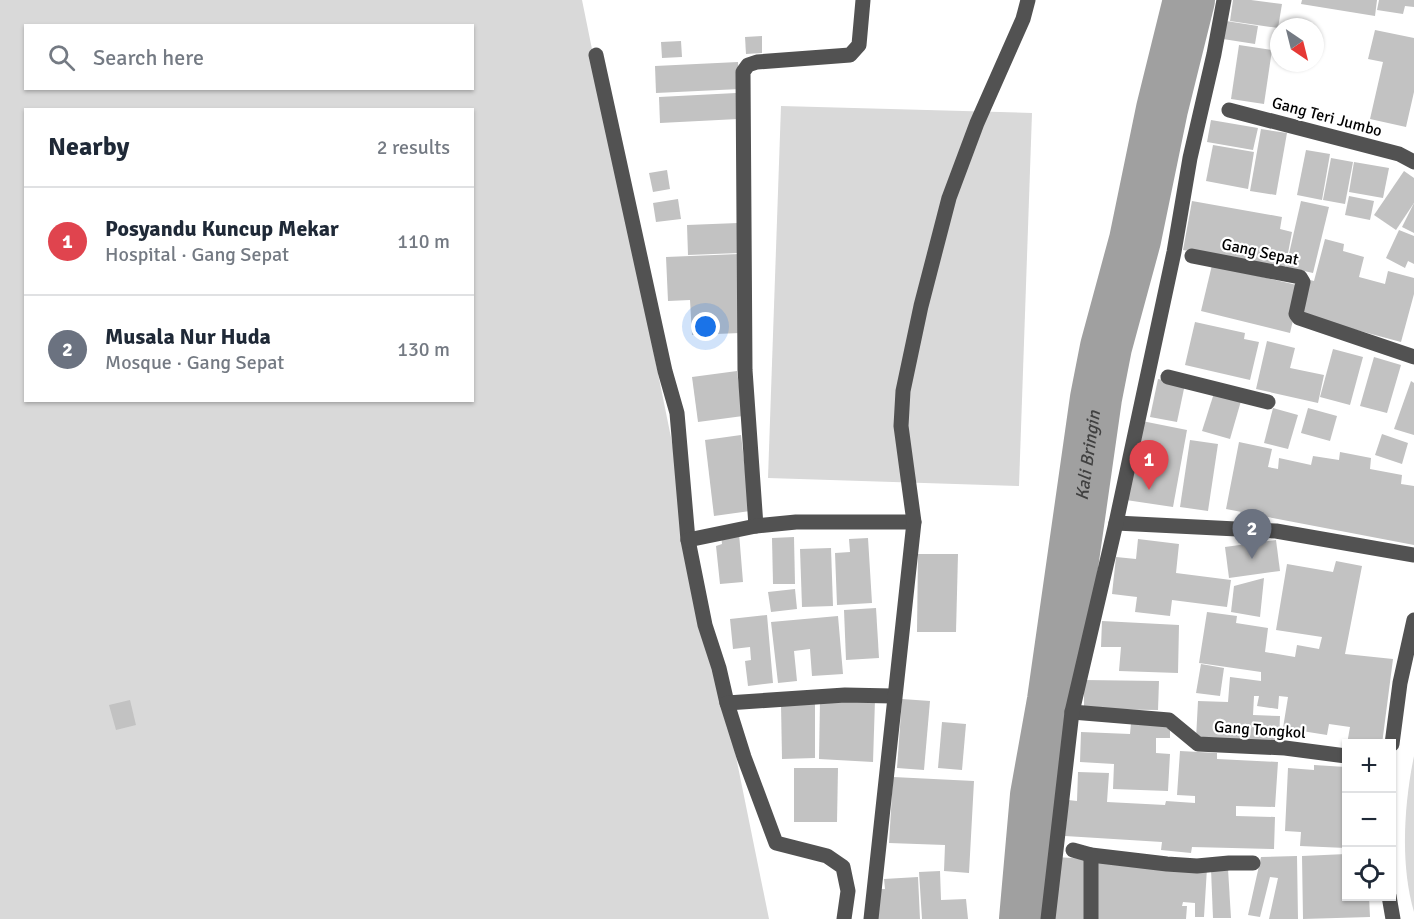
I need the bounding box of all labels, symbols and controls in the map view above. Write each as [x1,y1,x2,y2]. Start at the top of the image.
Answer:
north arrow [1270,18,1324,72]
search box [24,24,474,90]
icon: search [45,41,78,74]
text: Search here [93,44,204,71]
street label: Gang Teri Jumbo [1270,93,1384,141]
text: Nearby [48,131,129,163]
text: 2 results [377,135,450,160]
text: Posyandu Kuncup Mekar [105,215,339,242]
text: 1 [62,229,73,254]
text: 110 m [397,229,450,254]
street label: Gang Sepat [1220,234,1301,270]
text: Hospital · Gang Sepat [105,242,289,267]
your location [691,312,720,341]
text: Musala Nur Huda [105,323,271,350]
text: 2 [62,337,73,362]
text: 130 m [397,337,450,362]
text: Mosque · Gang Sepat [105,350,284,375]
water label: Kali Bringin [1071,408,1105,502]
pin: 1 [1130,440,1168,490]
pin: 2 [1232,510,1272,559]
street label: Gang Tongkol [1213,717,1307,743]
map controls [1342,739,1396,901]
button: + [1342,739,1396,793]
button: − [1342,793,1396,847]
button: locate [1342,847,1396,901]

